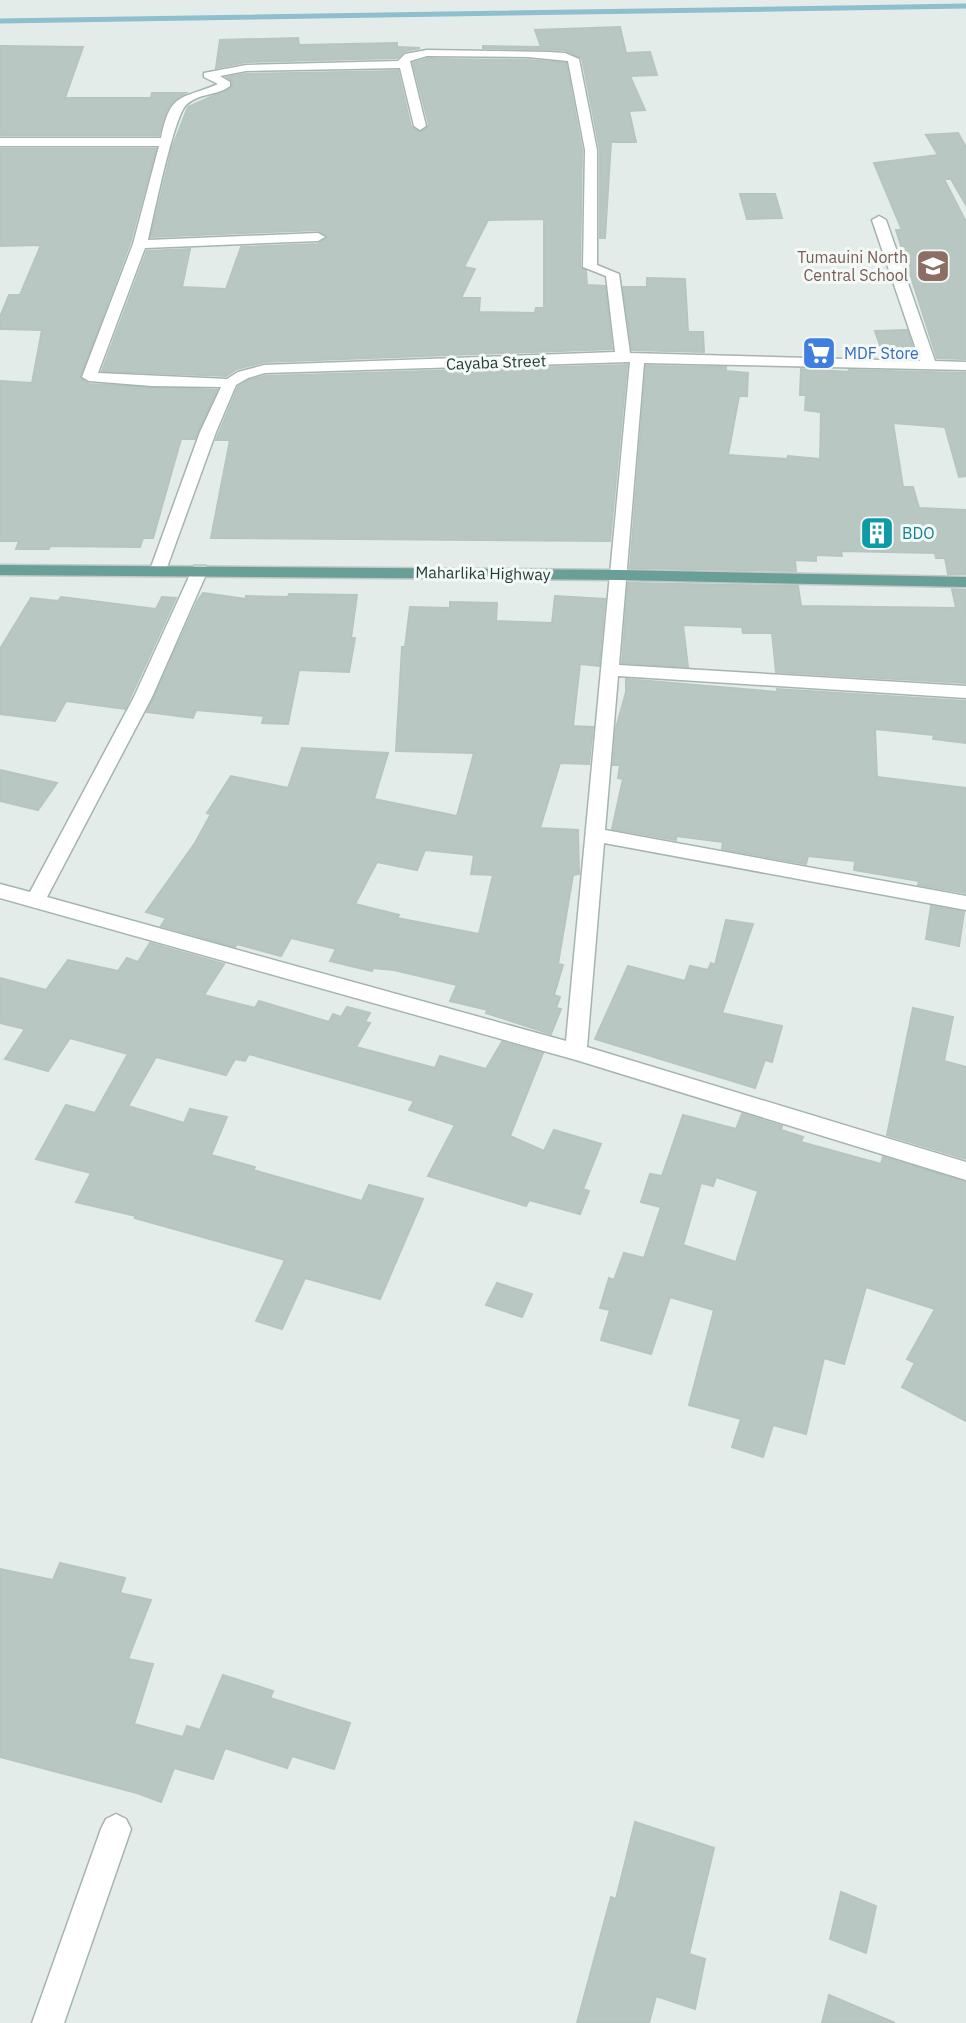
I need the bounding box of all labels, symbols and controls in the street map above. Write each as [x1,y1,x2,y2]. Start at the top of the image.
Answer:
place label: Tumauini North Central School [797,247,908,285]
school or university icon: Tumauini North Central School [914,247,952,285]
supermarket icon: MDF Store [800,334,838,372]
place label: MDF Store [844,343,919,363]
street label: Cayaba Street [446,350,546,374]
building icon: BDO [858,514,896,552]
place label: BDO [902,523,935,543]
street label: Maharlika Highway [415,562,551,584]

